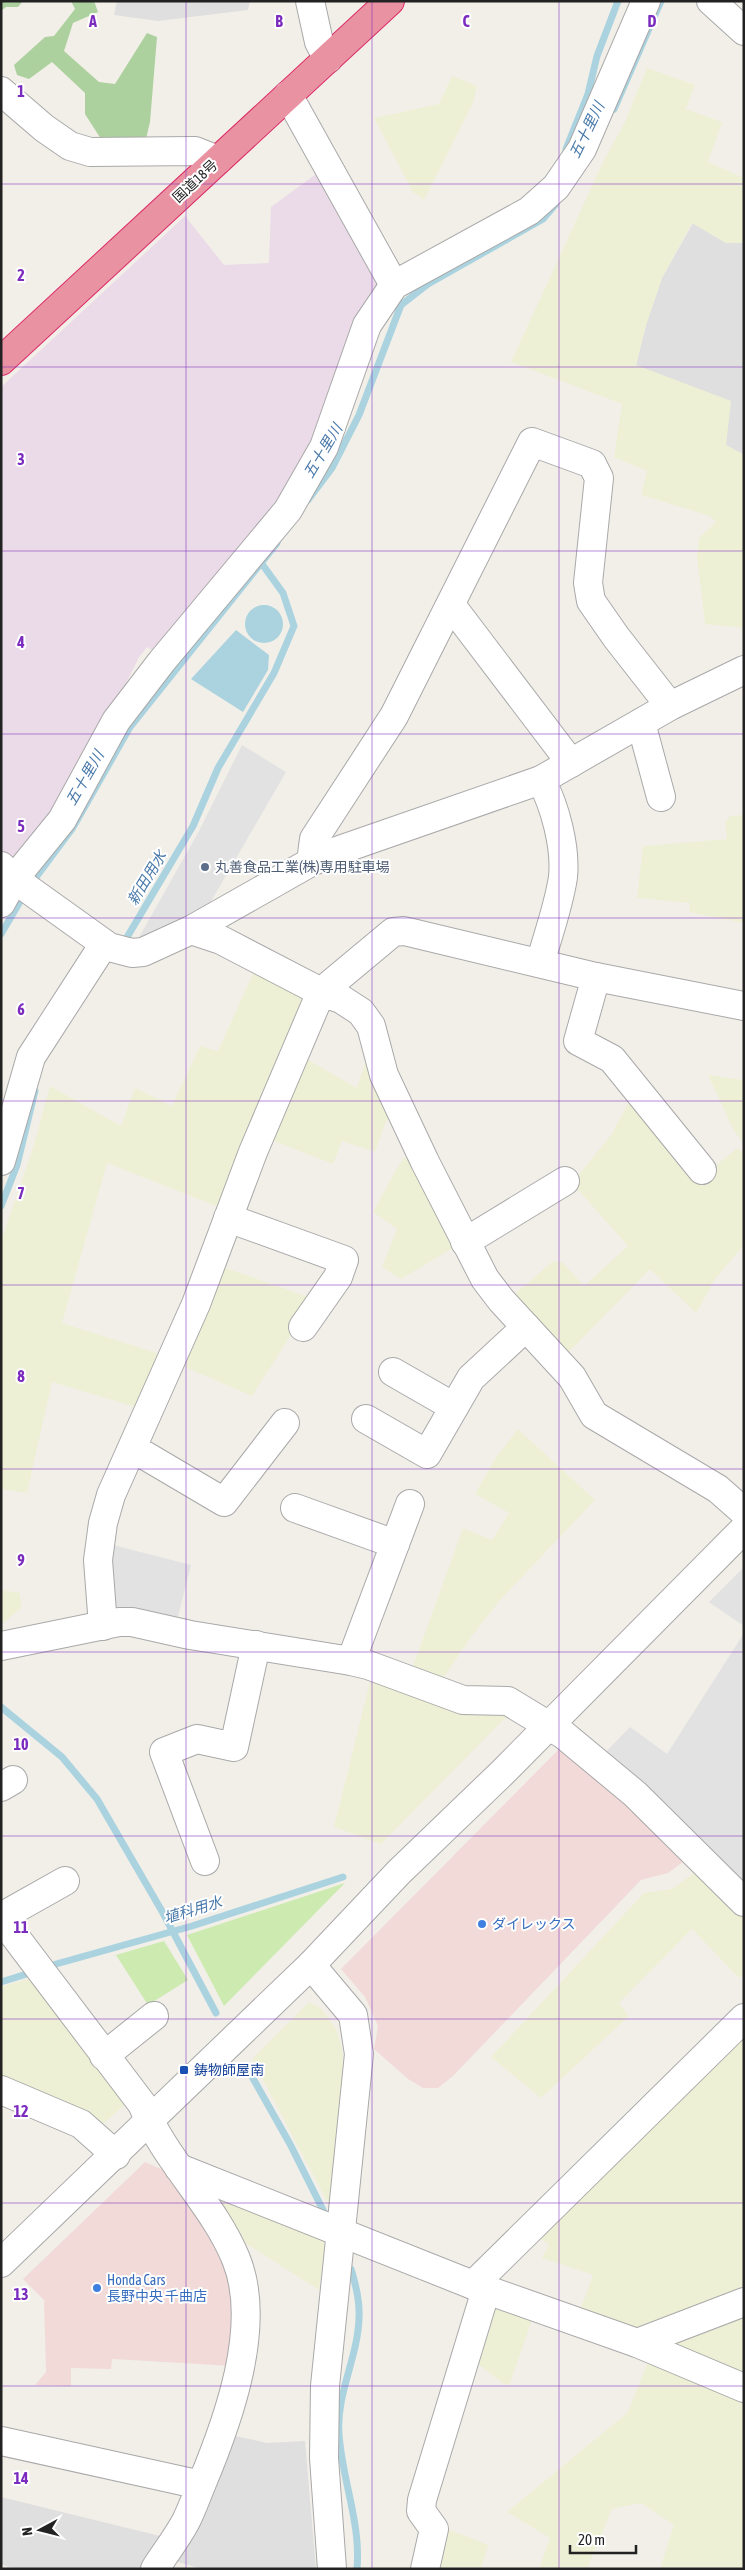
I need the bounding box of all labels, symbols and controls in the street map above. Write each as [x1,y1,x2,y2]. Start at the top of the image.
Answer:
text: A [88,12,97,30]
text: B [275,12,283,30]
text: C [462,12,470,30]
text: D [648,12,657,30]
text: 1 [17,82,25,100]
water label: 五十里川 [566,97,608,160]
street label: 国道18号 [169,156,221,206]
text: 2 [17,266,25,284]
water label: 五十里川 [300,419,346,481]
text: 3 [17,450,25,468]
text: 4 [16,633,25,651]
water label: 五十里川 [62,746,108,808]
text: 5 [17,817,25,835]
water label: 新田用水 [124,846,170,908]
place label: 丸善食品工業(株)専用駐車場 [215,859,390,875]
marker: 丸善食品工業(株)専用駐車場 [199,861,211,873]
text: 6 [17,1000,25,1018]
text: 7 [17,1184,25,1202]
text: 8 [17,1367,25,1385]
text: 9 [17,1551,25,1569]
text: 10 [13,1735,29,1753]
water label: 埴科用水 [162,1892,226,1926]
place label: ダイレックス [492,1916,576,1932]
text: 11 [13,1918,29,1936]
marker: ダイレックス [476,1918,488,1930]
place label: 鋳物師屋南 [194,2062,264,2078]
marker: 鋳物師屋南 [178,2064,190,2076]
text: 12 [13,2102,29,2120]
place label: Honda Cars 長野中央 千曲店 [107,2272,207,2304]
marker: Honda Cars 長野中央 千曲店 [91,2282,103,2294]
text: 13 [13,2285,29,2303]
text: 14 [13,2469,29,2487]
north arrow [15,2505,65,2555]
scale bar [570,2522,636,2554]
text: N [19,2527,36,2537]
text: 20 m [578,2531,605,2548]

